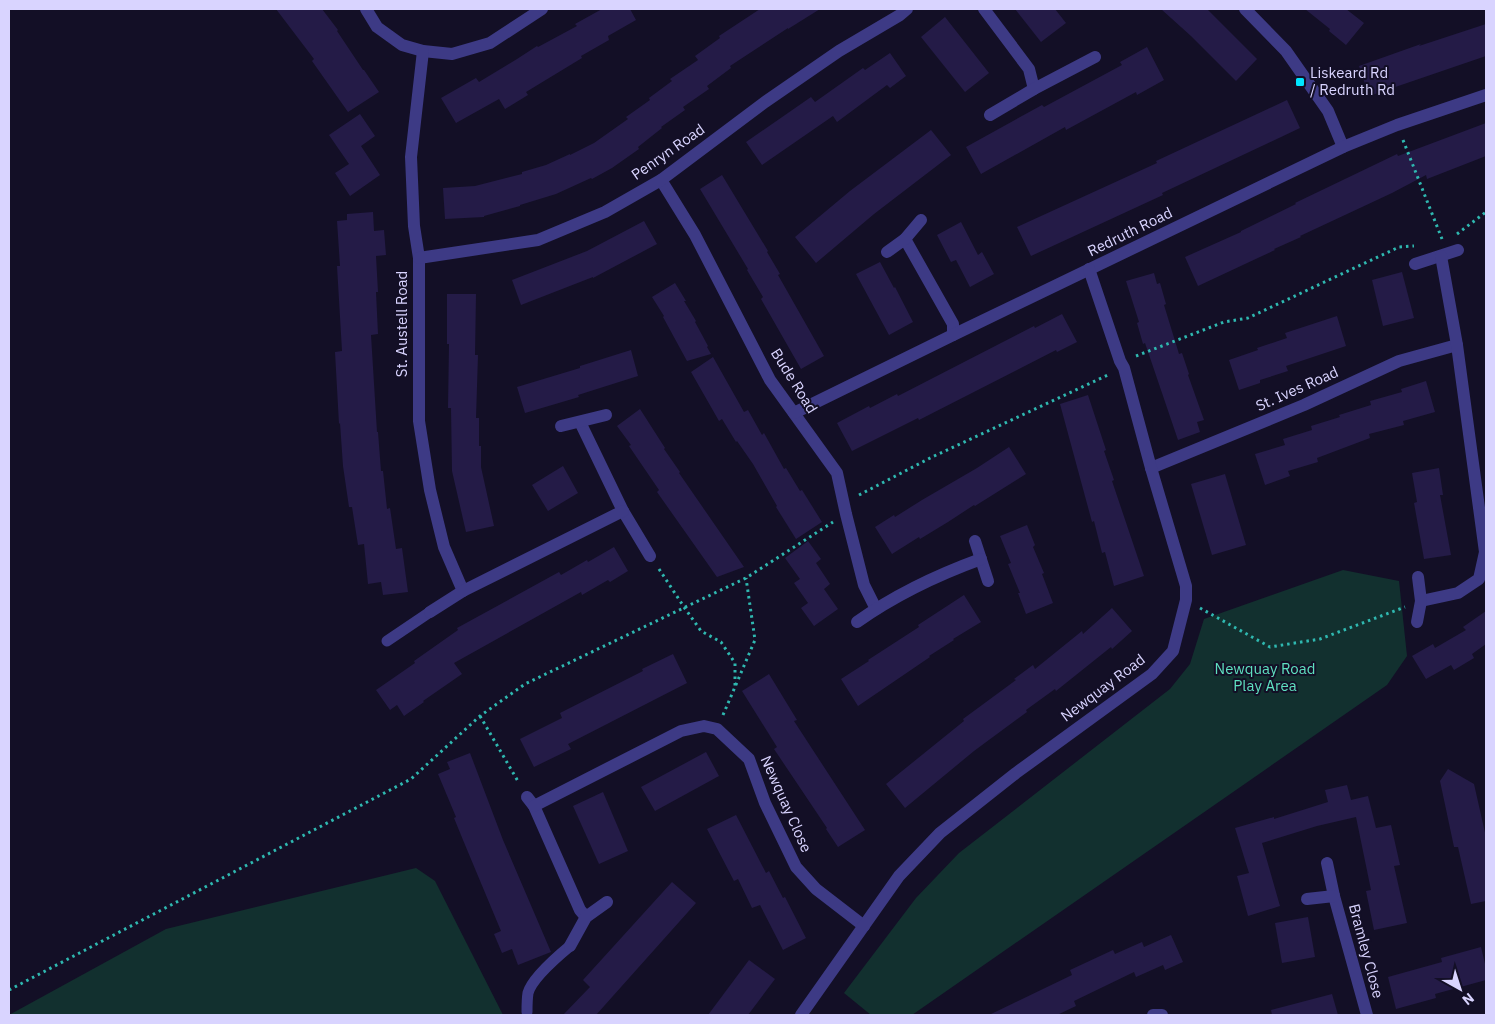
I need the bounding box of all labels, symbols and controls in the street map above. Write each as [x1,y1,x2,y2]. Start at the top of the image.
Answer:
place label: Liskeard Rd / Redruth Rd [1310,63,1395,99]
marker: Liskeard Rd / Redruth Rd [1294,76,1306,88]
street label: Penryn Road [627,119,708,184]
street label: Redruth Road [1084,203,1175,260]
street label: St. Austell Road [392,271,411,377]
street label: Bude Road [767,345,822,417]
street label: St. Ives Road [1253,362,1341,415]
street label: Newquay Road [1057,650,1149,726]
park label: Newquay Road Play Area [1215,659,1315,695]
street label: Newquay Close [757,753,816,855]
street label: Bramley Close [1345,902,1388,1000]
north arrow [1435,964,1485,1014]
text: N [1459,989,1478,1009]

